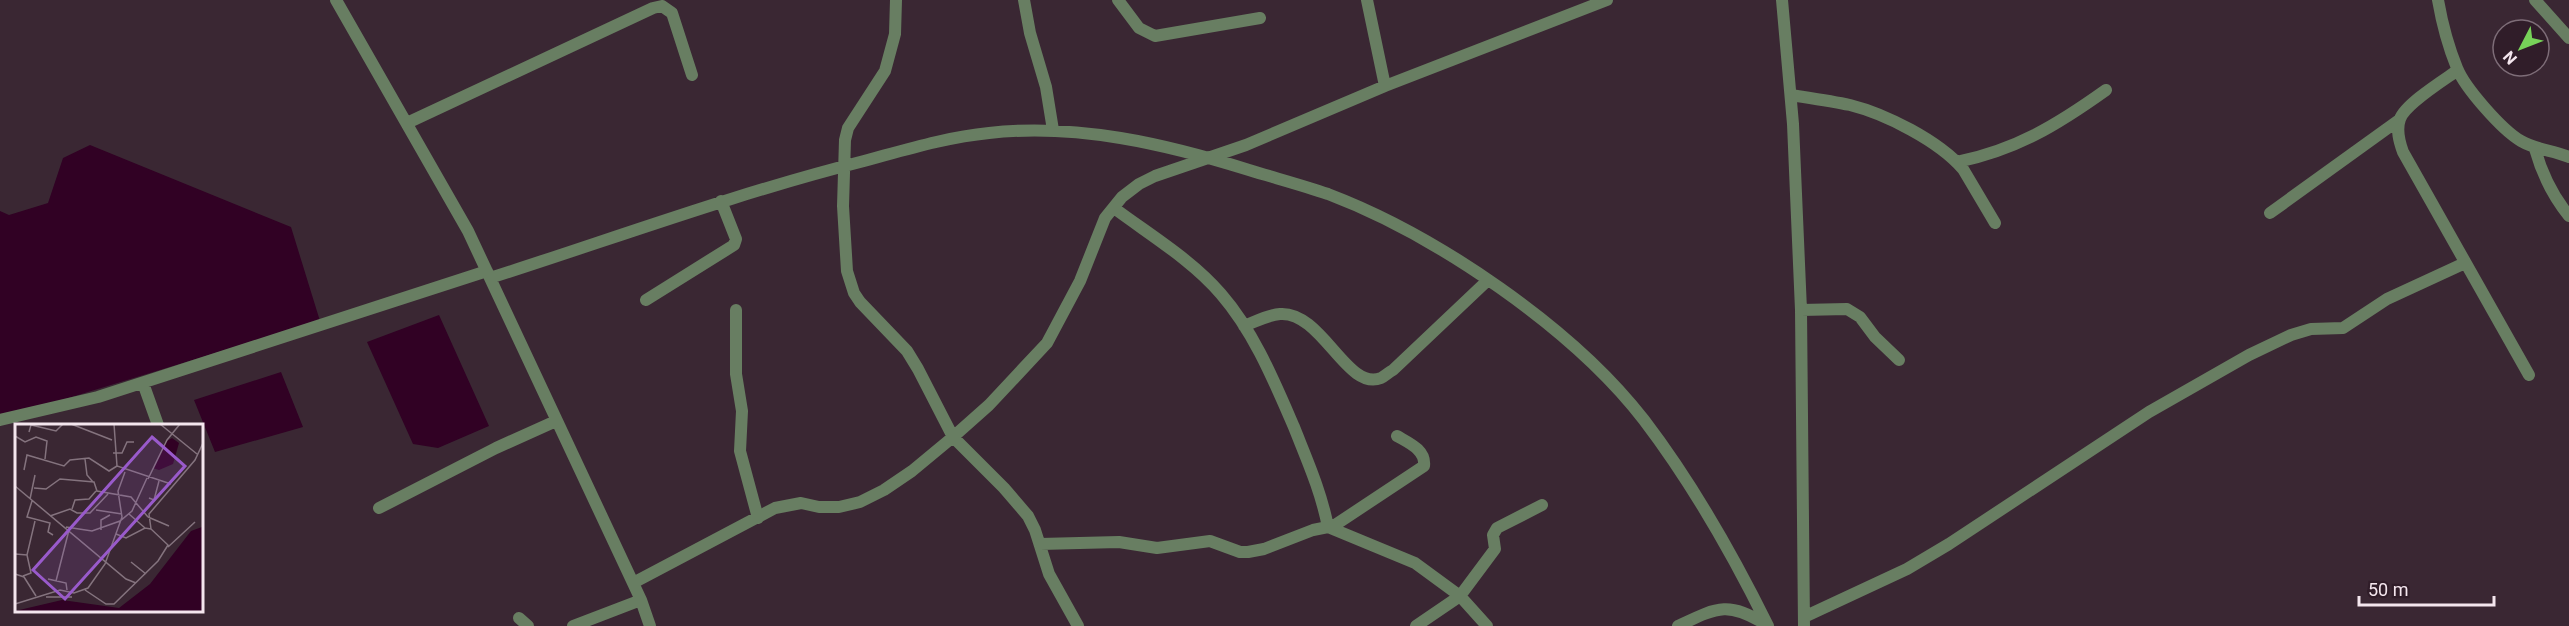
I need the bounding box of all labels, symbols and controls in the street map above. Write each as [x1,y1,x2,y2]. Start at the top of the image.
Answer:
north arrow [2491,18,2551,78]
text: N [2499,47,2521,68]
inset map [15,424,202,611]
scale bar [2359,569,2494,607]
text: 50 m [2368,579,2408,600]

